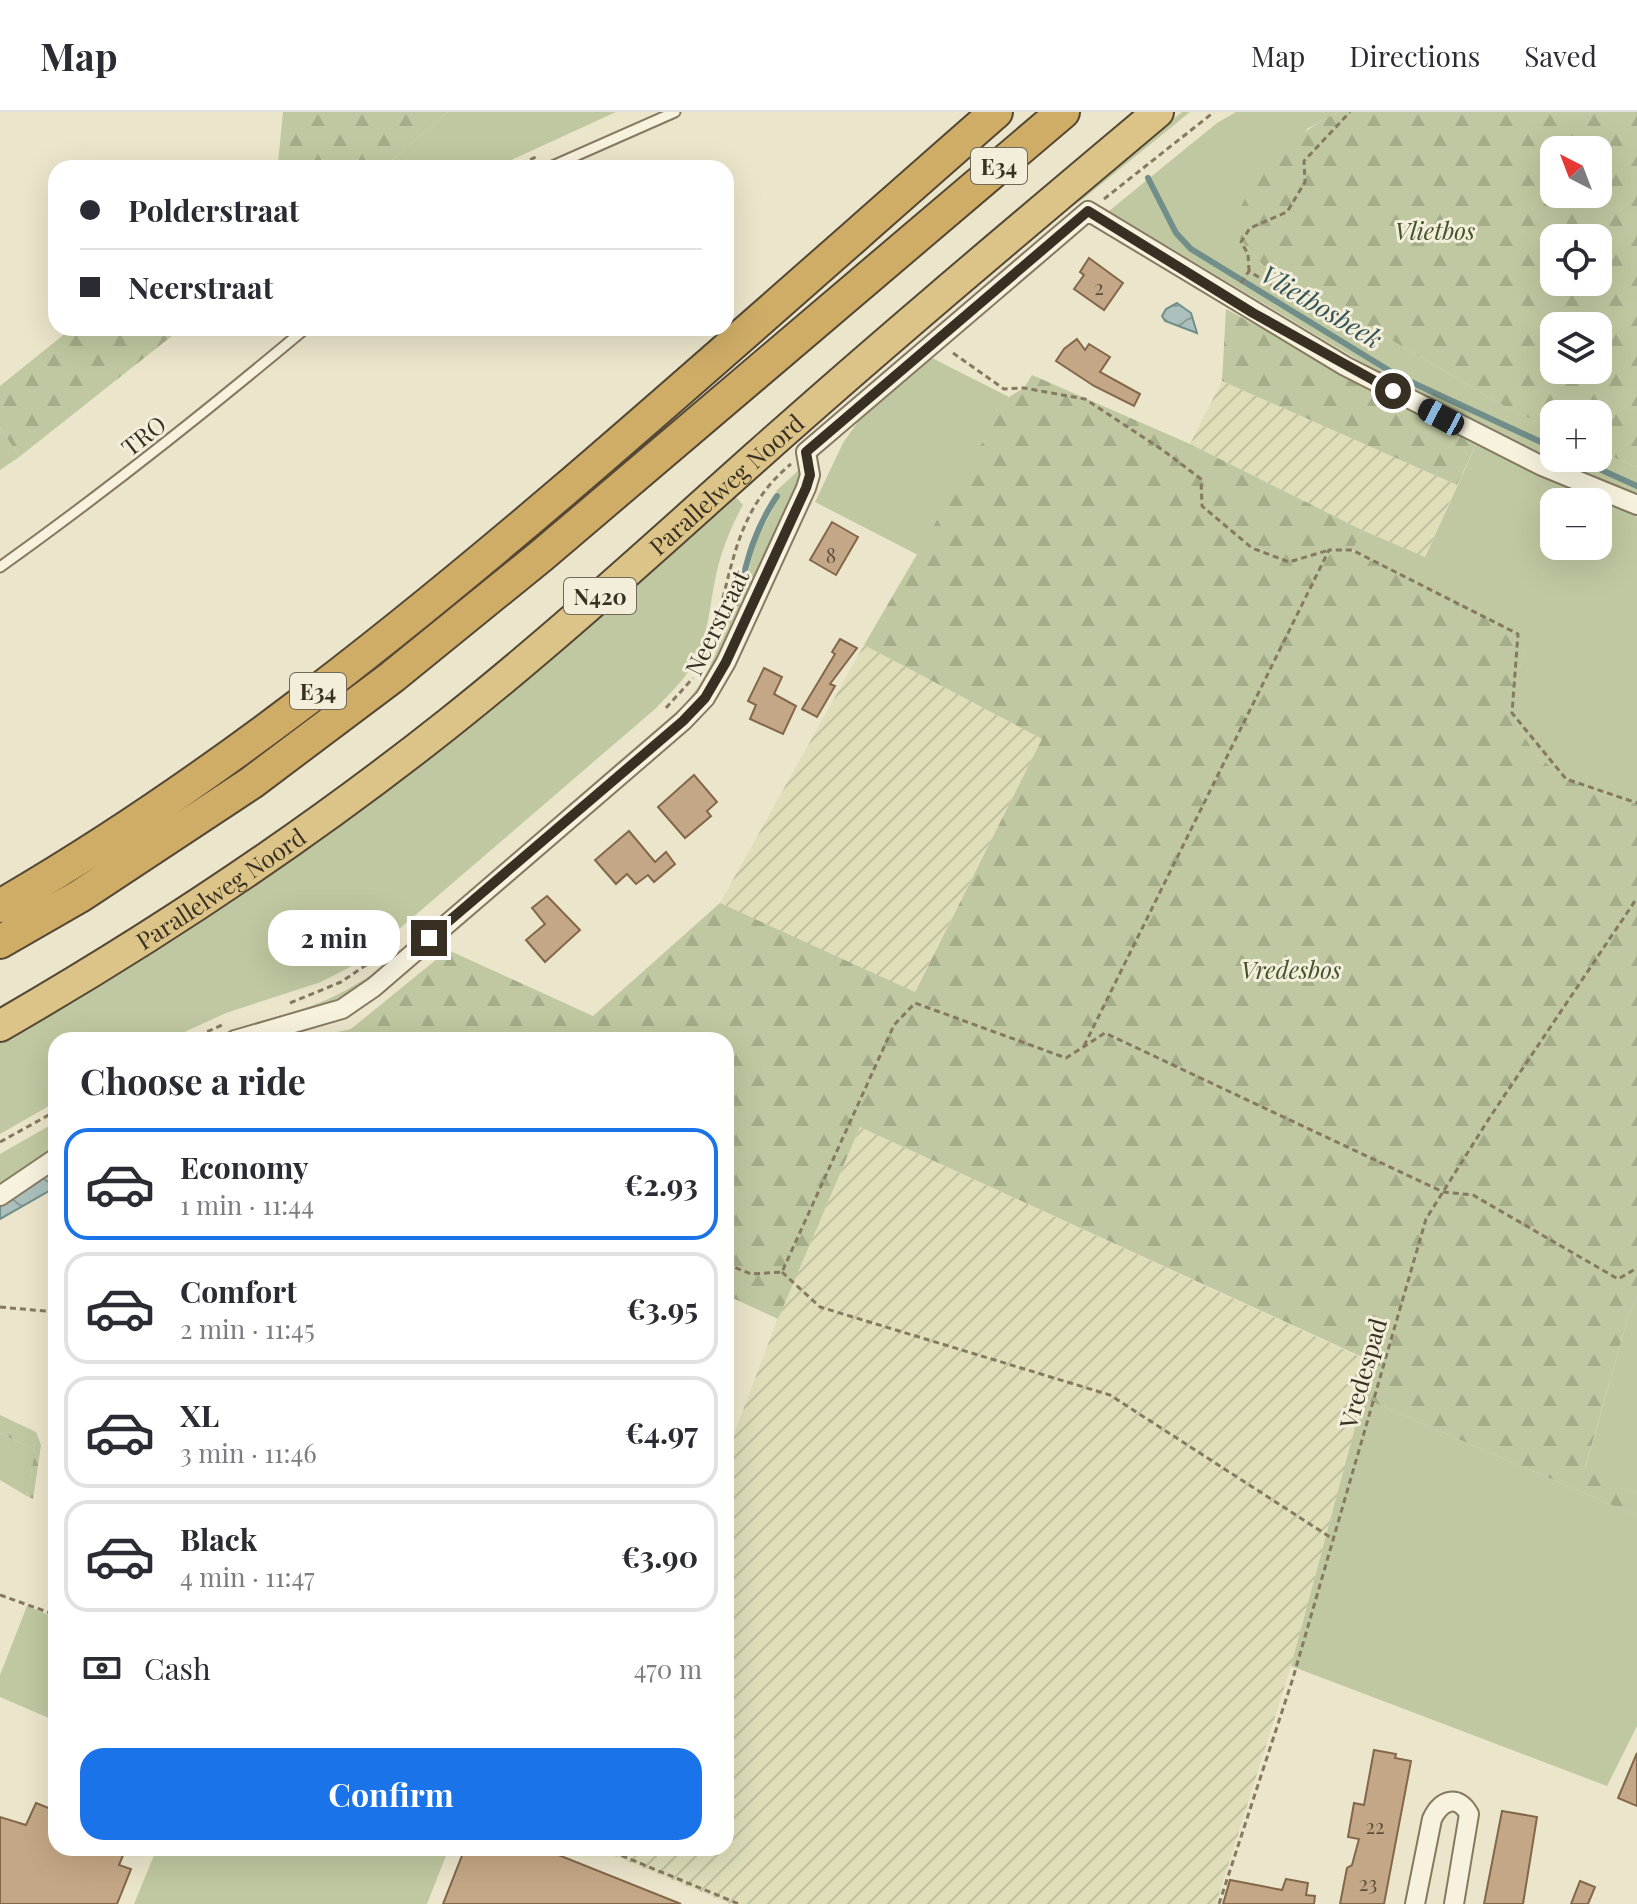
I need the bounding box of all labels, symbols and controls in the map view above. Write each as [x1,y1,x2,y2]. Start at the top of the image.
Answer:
text: Map [40,30,117,81]
text: Map [1251,37,1305,74]
text: Directions [1349,37,1480,74]
text: Saved [1524,37,1597,74]
north arrow [1540,136,1612,208]
map controls [1540,136,1612,560]
road number: E34 [971,148,1027,184]
text: Polderstraat [128,190,299,230]
park label: Vlietbos [1395,214,1475,246]
button: locate [1540,224,1612,296]
water label: Vlietbosbeek [1255,256,1389,356]
text: Neerstraat [128,267,273,307]
house number: 2 [1094,273,1104,300]
button: layers [1540,312,1612,384]
route start [1375,373,1411,409]
car [1414,395,1468,439]
button: + [1540,400,1612,472]
street label: Parallelweg Noord [642,406,810,562]
street label: TRO [114,408,172,462]
button: − [1540,488,1612,560]
house number: 8 [826,541,836,568]
street label: Neerstraat [677,563,756,680]
road number: N420 [564,578,636,614]
road number: E34 [290,673,346,709]
street label: Parallelweg Noord [130,820,311,956]
callout: 2 min [269,910,401,966]
text: 2 min [300,920,368,955]
route end [411,920,447,956]
park label: Vredesbos [1241,953,1341,985]
text: Choose a ride [80,1056,306,1104]
text: Economy [180,1147,309,1187]
icon: car [84,1148,156,1220]
text: €2.93 [624,1164,698,1204]
text: 1 min · 11:44 [180,1187,314,1222]
text: Comfort [180,1271,297,1311]
icon: car [84,1272,156,1344]
text: €3.95 [626,1288,698,1328]
text: 2 min · 11:45 [180,1311,315,1346]
street label: Vredespad [1331,1314,1393,1433]
text: XL [180,1395,219,1435]
icon: car [84,1396,156,1468]
text: €4.97 [625,1412,698,1452]
text: 3 min · 11:46 [180,1435,317,1470]
text: Black [180,1519,257,1559]
icon: car [84,1520,156,1592]
text: €3.90 [621,1536,698,1576]
text: 4 min · 11:47 [180,1559,315,1594]
icon: cash [80,1646,124,1690]
text: Cash [144,1648,211,1688]
text: 470 m [634,1651,702,1686]
button: Confirm [80,1748,702,1840]
house number: 22 [1365,1812,1385,1839]
house number: 23 [1359,1869,1377,1896]

